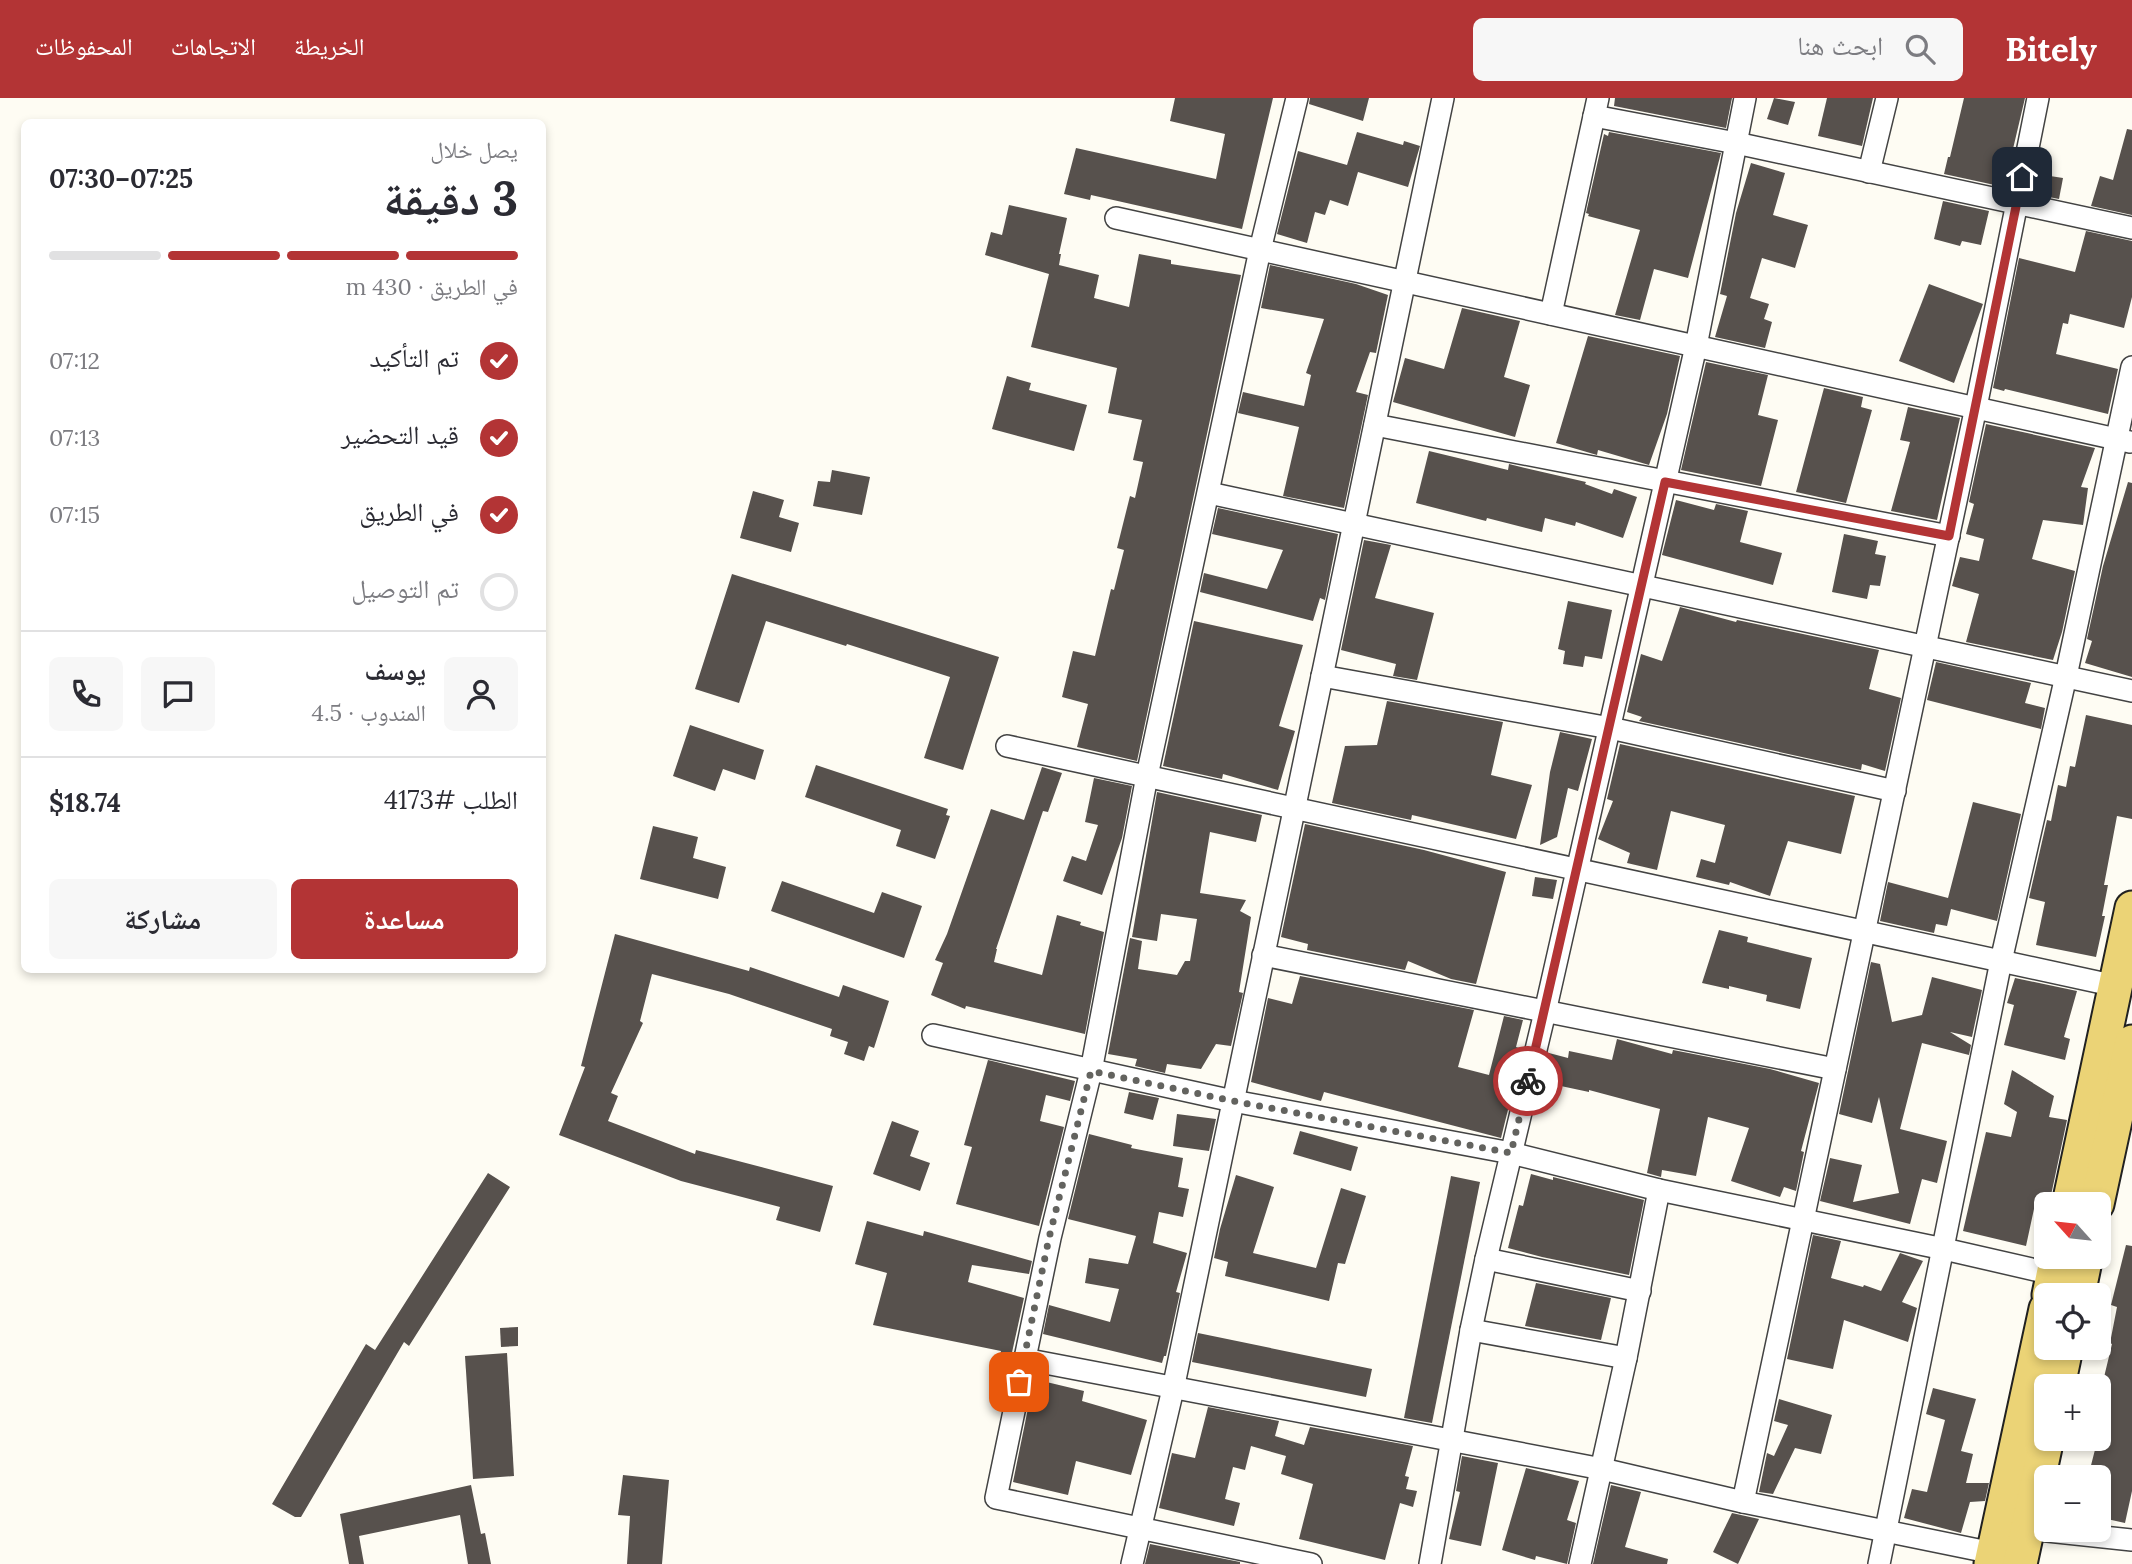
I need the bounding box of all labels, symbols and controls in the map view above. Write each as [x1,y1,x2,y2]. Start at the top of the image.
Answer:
search box [1473,18,1963,81]
text: Bitely [2005,28,2097,70]
text: ابحث هنا [1797,29,1883,62]
icon: search [1901,30,1939,68]
text: المحفوظات [35,31,133,62]
text: الاتجاهات [171,31,256,62]
text: الخريطة [294,31,365,62]
text: يصل خلال [430,135,518,164]
pin [1992,147,2052,207]
icon: home [2003,158,2041,196]
text: 07:25–07:30 [49,162,193,195]
text: 3 دقيقة [384,169,518,228]
text: في الطريق · 430 m [346,272,518,301]
text: تم التأكيد [369,341,459,374]
icon: check [480,342,518,380]
text: 07:12 [49,346,100,375]
text: قيد التحضير [341,418,459,451]
icon: check [480,419,518,457]
text: 07:13 [49,423,100,452]
text: في الطريق [359,495,459,528]
icon: check [480,496,518,534]
text: 07:15 [49,500,100,529]
text: تم التوصيل [351,572,459,605]
text: يوسف [365,654,426,687]
button: phone [49,657,123,731]
button: chat [141,657,215,731]
button: person [444,657,518,731]
text: المندوب · 4.5 [311,698,426,727]
text: الطلب #4173 [384,783,518,816]
text: $18.74 [49,786,121,819]
button: مشاركة [49,879,277,959]
button: مساعدة [291,879,518,959]
courier [1493,1046,1563,1116]
icon: bike [1509,1062,1547,1100]
north arrow [2034,1192,2110,1269]
map controls [2034,1192,2111,1542]
button: locate [2034,1283,2111,1360]
pin [989,1352,1049,1412]
icon: bag [1000,1363,1038,1401]
button: + [2034,1374,2111,1451]
button: − [2034,1465,2111,1542]

